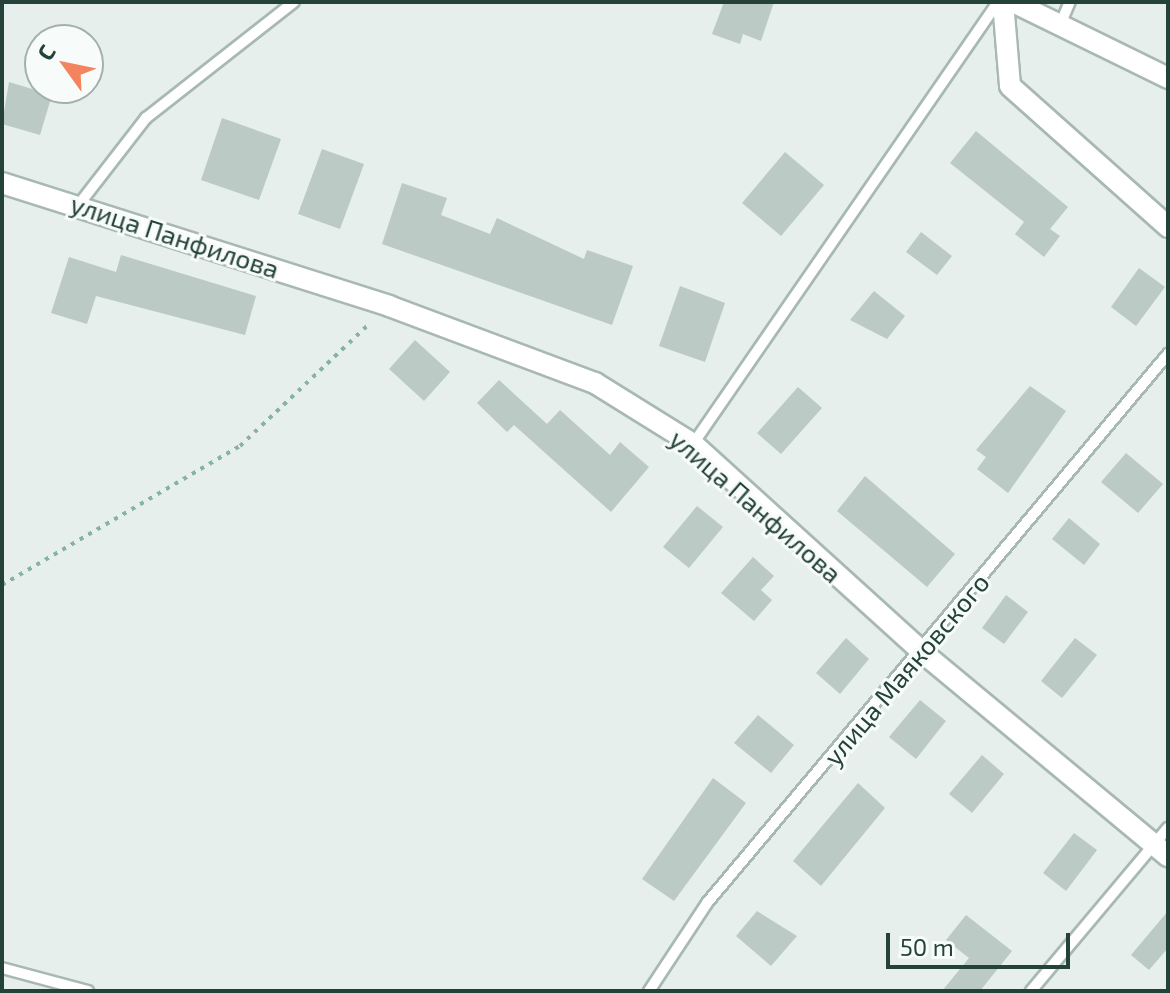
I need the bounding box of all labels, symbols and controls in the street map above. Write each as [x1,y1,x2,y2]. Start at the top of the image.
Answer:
north arrow [24,24,104,104]
text: С [31,40,60,65]
street label: улица Панфилова [67,188,283,284]
street label: улица Панфилова [664,423,848,589]
street label: улица Маяковского [817,567,995,771]
scale bar [890,917,1074,967]
text: 50 m [900,932,954,961]

